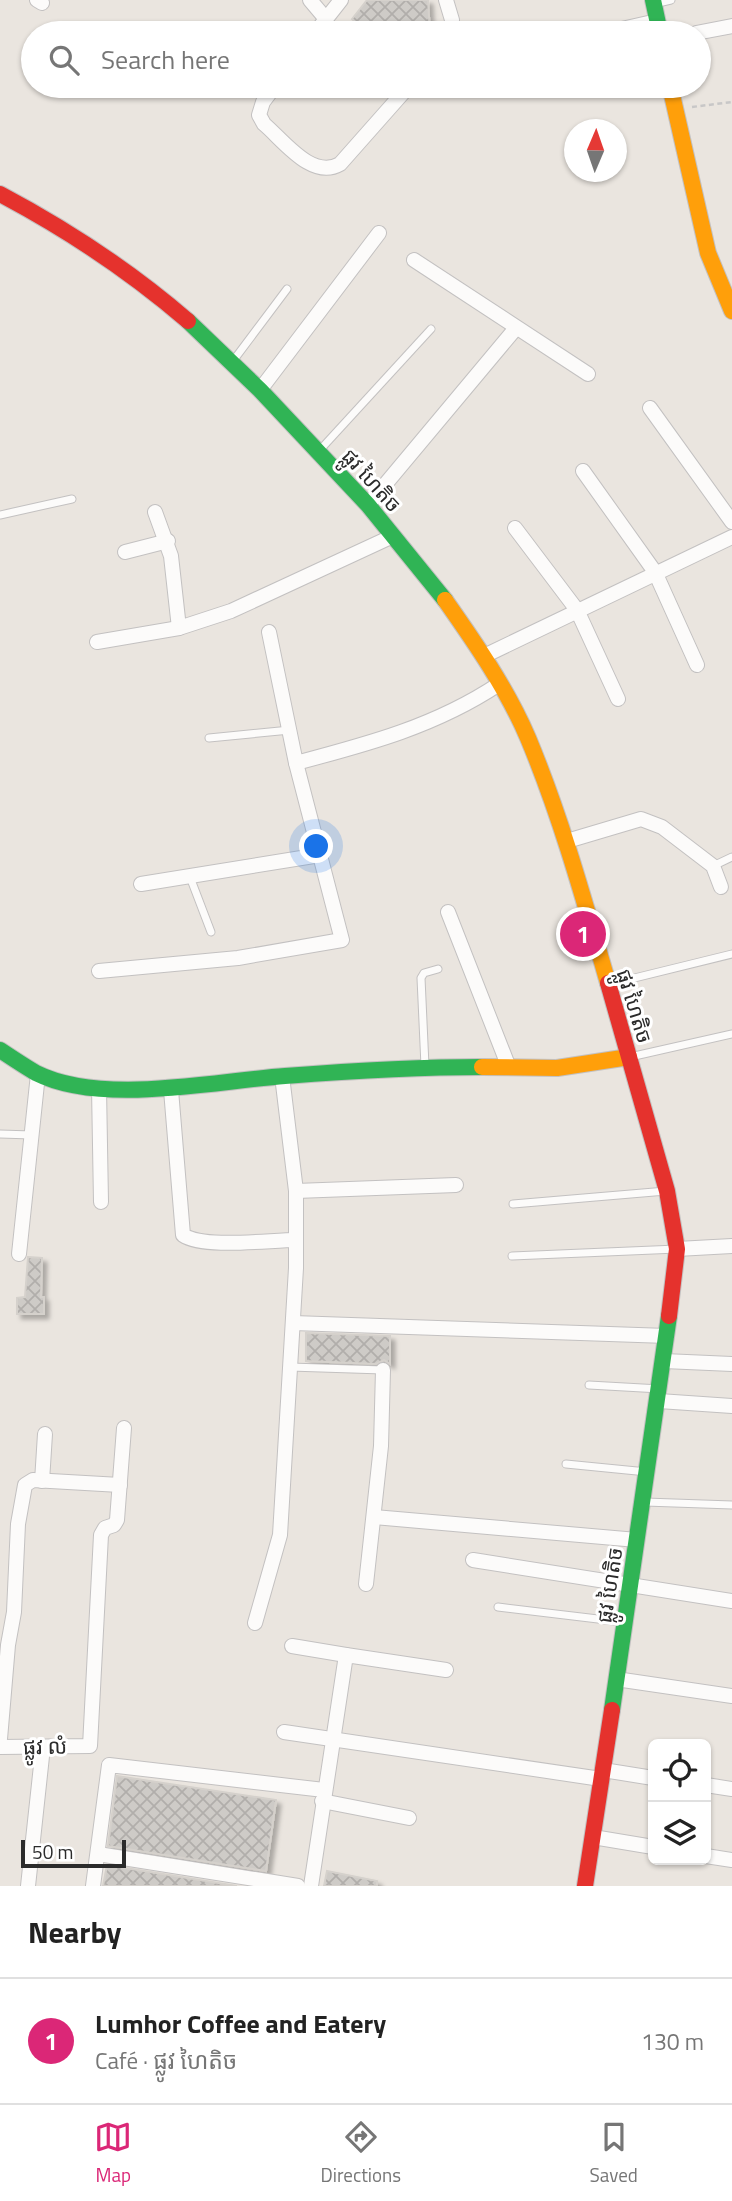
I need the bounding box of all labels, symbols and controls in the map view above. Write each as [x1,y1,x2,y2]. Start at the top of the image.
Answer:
search box [21,21,711,98]
text: Search here [101,40,230,79]
icon: search [45,41,83,79]
north arrow [564,119,627,182]
street label: ផ្លូវ ហៃតិច [331,441,410,522]
your location [299,829,333,863]
pin: 1 [560,908,606,960]
street label: ផ្លូវ ហៃតិច [604,965,661,1049]
street label: ផ្លូវ ហៃតិច [587,1545,635,1626]
street label: ផ្លូវ លំ [23,1730,67,1767]
map controls [648,1739,711,1865]
button: locate [648,1739,711,1802]
button: layers [648,1802,711,1865]
scale bar [21,1837,126,1869]
text: 50 m [32,1837,73,1866]
text: Nearby [28,1909,121,1955]
text: Lumhor Coffee and Eatery [95,2004,386,2043]
text: 1 [45,2024,57,2059]
text: 130 m [641,2024,704,2059]
text: Café · ផ្លូវ ហៃតិច [95,2043,237,2078]
tab: Map [94,2118,132,2189]
tab: Directions [321,2118,401,2189]
tab: Saved [589,2118,638,2189]

